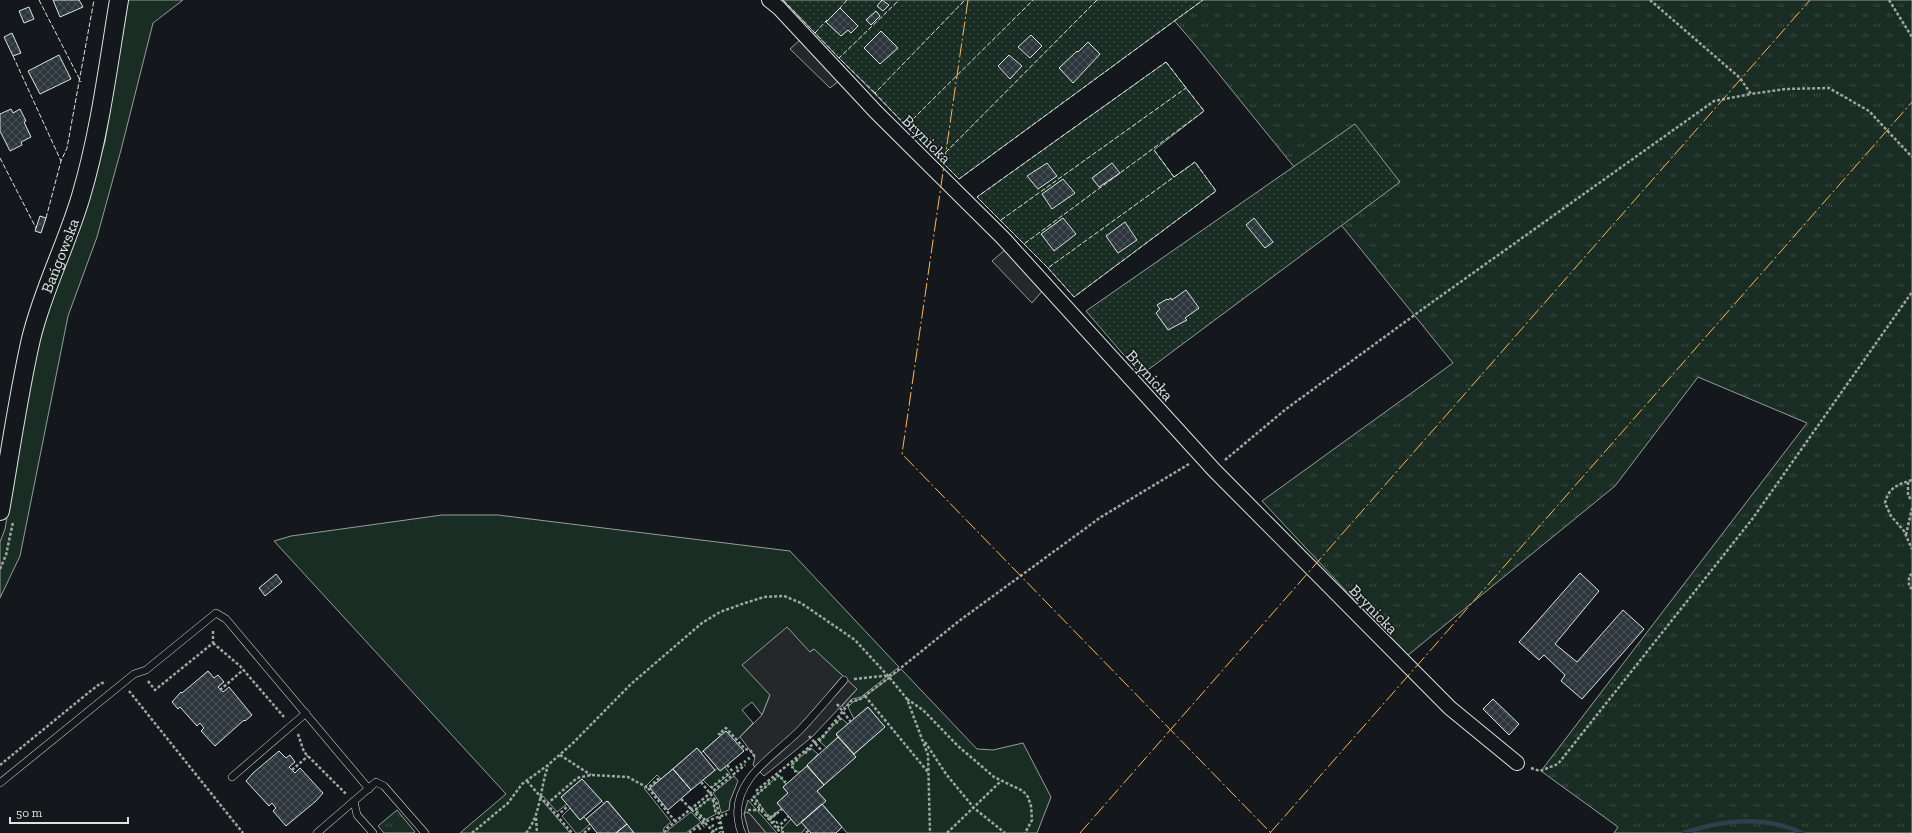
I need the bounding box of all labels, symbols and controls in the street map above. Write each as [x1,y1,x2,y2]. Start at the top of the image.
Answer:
street label: Brynicka [898,111,955,168]
street label: Bańgowska [37,216,83,296]
street label: Brynicka [1122,346,1177,405]
street label: Brynicka [1345,581,1402,638]
scale bar [10,799,128,825]
text: 50 m [16,806,43,820]

